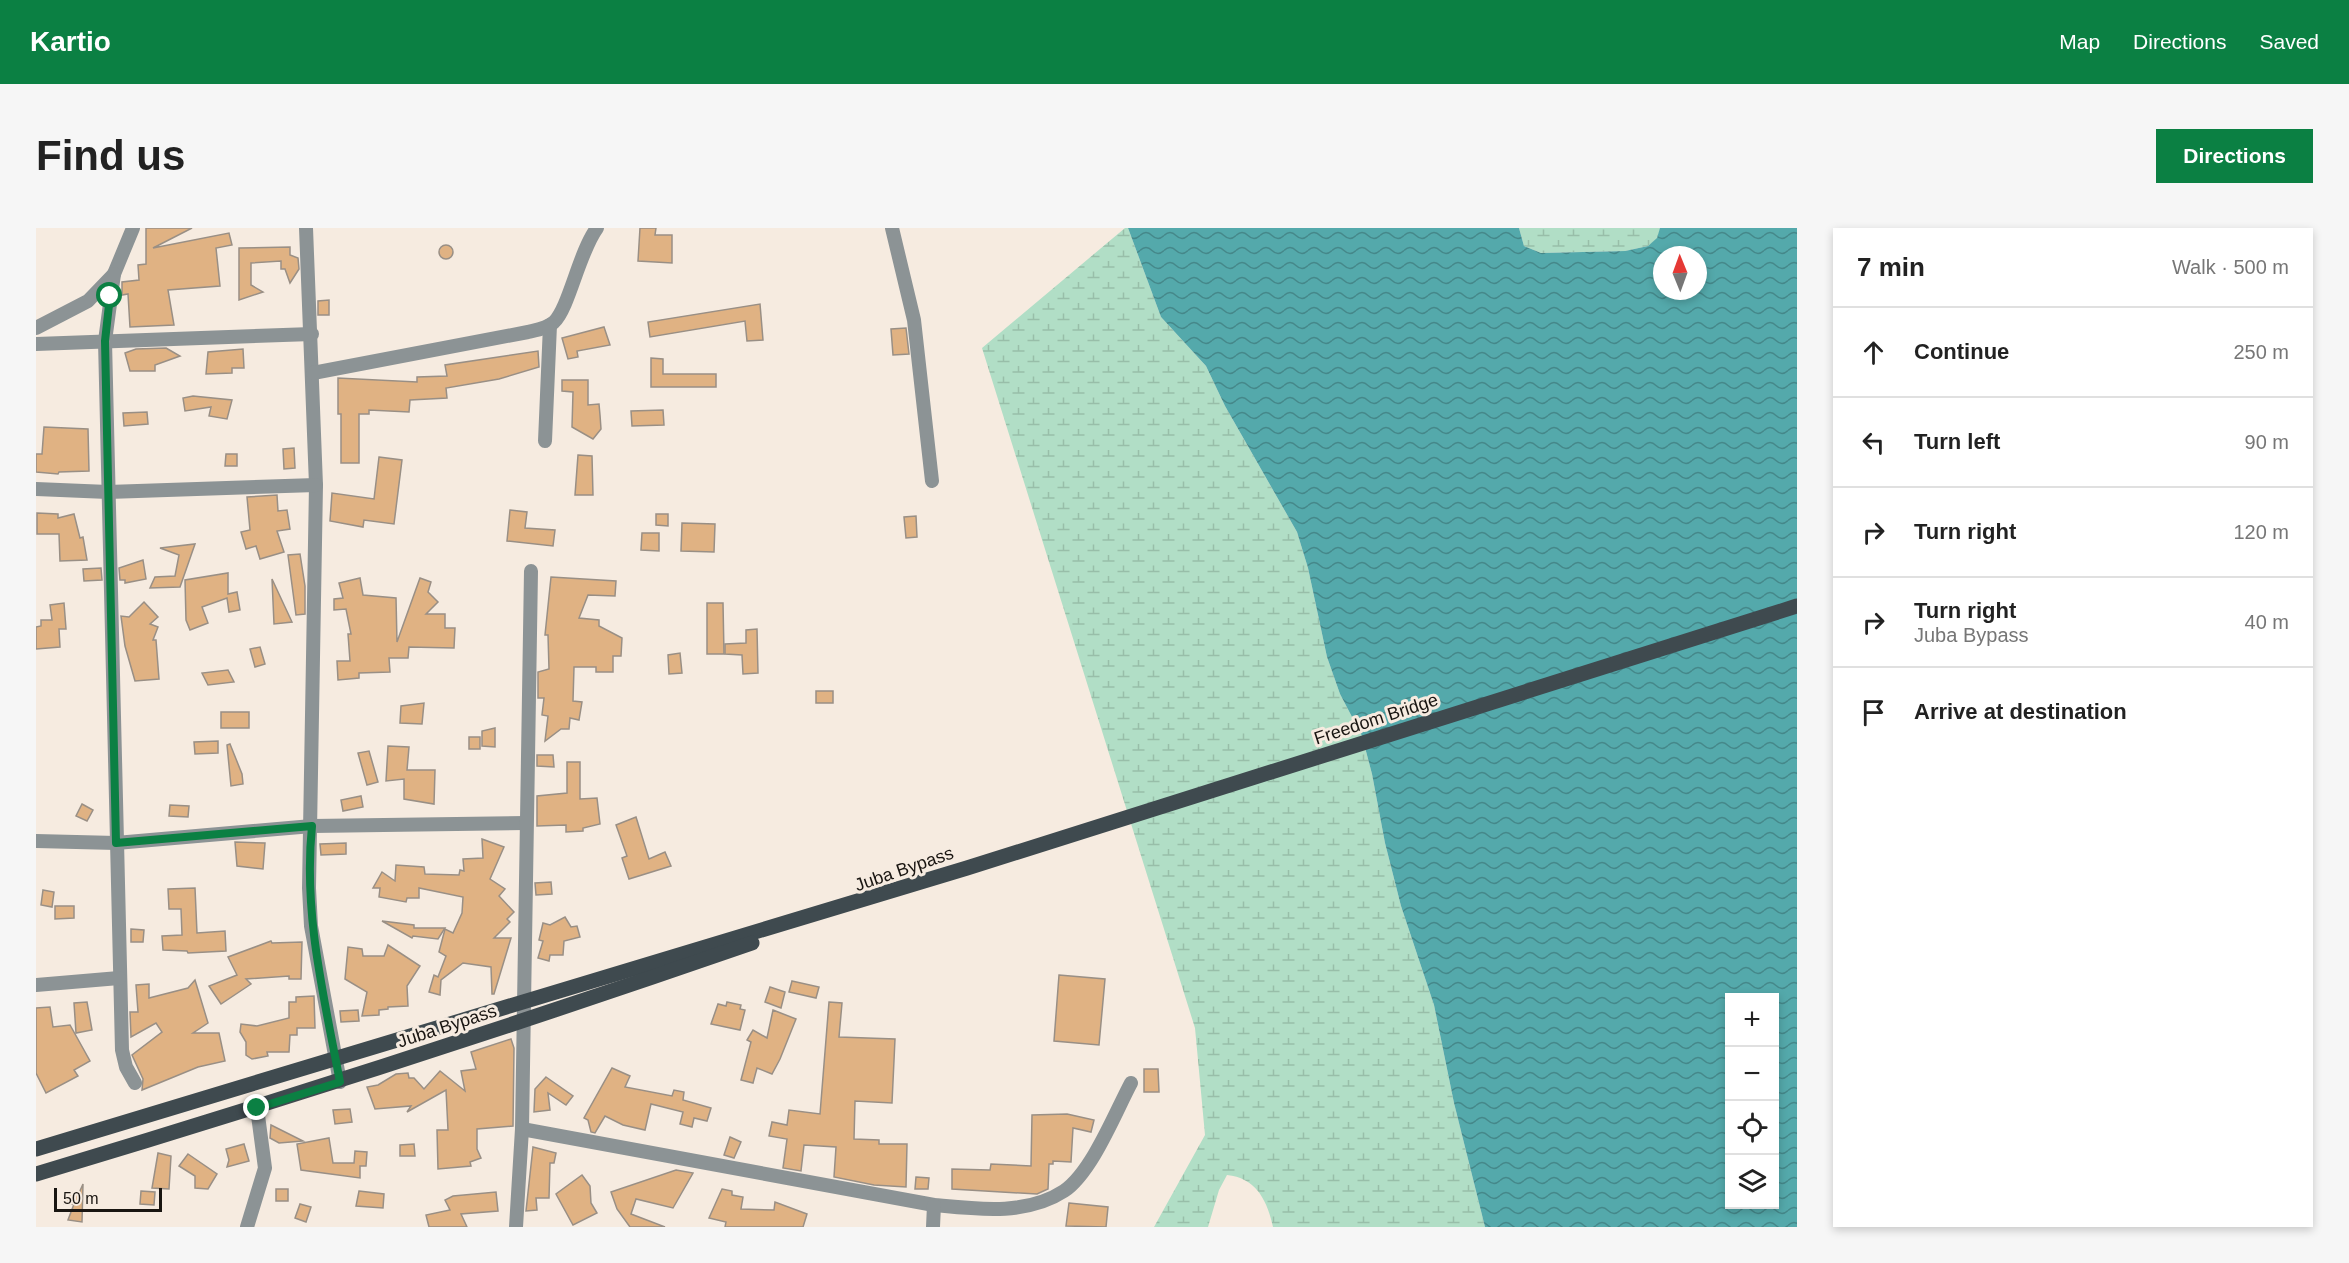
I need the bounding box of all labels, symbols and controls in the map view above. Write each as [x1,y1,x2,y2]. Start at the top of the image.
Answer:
text: Kartio [30,26,111,57]
text: Map [2059,30,2100,53]
text: Directions [2133,30,2226,53]
text: Saved [2259,30,2319,53]
button: Directions [2156,129,2313,183]
text: Find us [36,132,185,179]
north arrow [1653,246,1707,300]
text: 7 min [1857,252,1925,282]
text: Walk · 500 m [2172,256,2289,278]
route start [96,282,122,308]
icon: ahead [1857,336,1890,369]
text: Continue [1914,339,2009,364]
text: 250 m [2233,341,2289,363]
icon: left [1857,426,1890,459]
text: Turn left [1914,429,2000,454]
text: 90 m [2245,431,2289,453]
icon: right [1857,516,1890,549]
text: Turn right [1914,519,2016,544]
text: 120 m [2233,521,2289,543]
text: Turn right [1914,598,2016,623]
icon: right [1857,606,1890,639]
text: 40 m [2245,611,2289,633]
text: Juba Bypass [1914,624,2029,646]
street label: Freedom Bridge [1312,690,1440,748]
icon: arrive [1857,696,1890,729]
text: Arrive at destination [1914,699,2127,724]
street label: Juba Bypass [852,843,956,895]
map controls [1725,993,1779,1209]
button: + [1725,993,1779,1047]
street label: Juba Bypass [395,1001,499,1051]
button: − [1725,1047,1779,1101]
route end [243,1094,269,1120]
button: locate [1725,1101,1779,1155]
button: layers [1725,1155,1779,1209]
scale bar [54,1185,162,1212]
text: 50 m [63,1190,99,1207]

